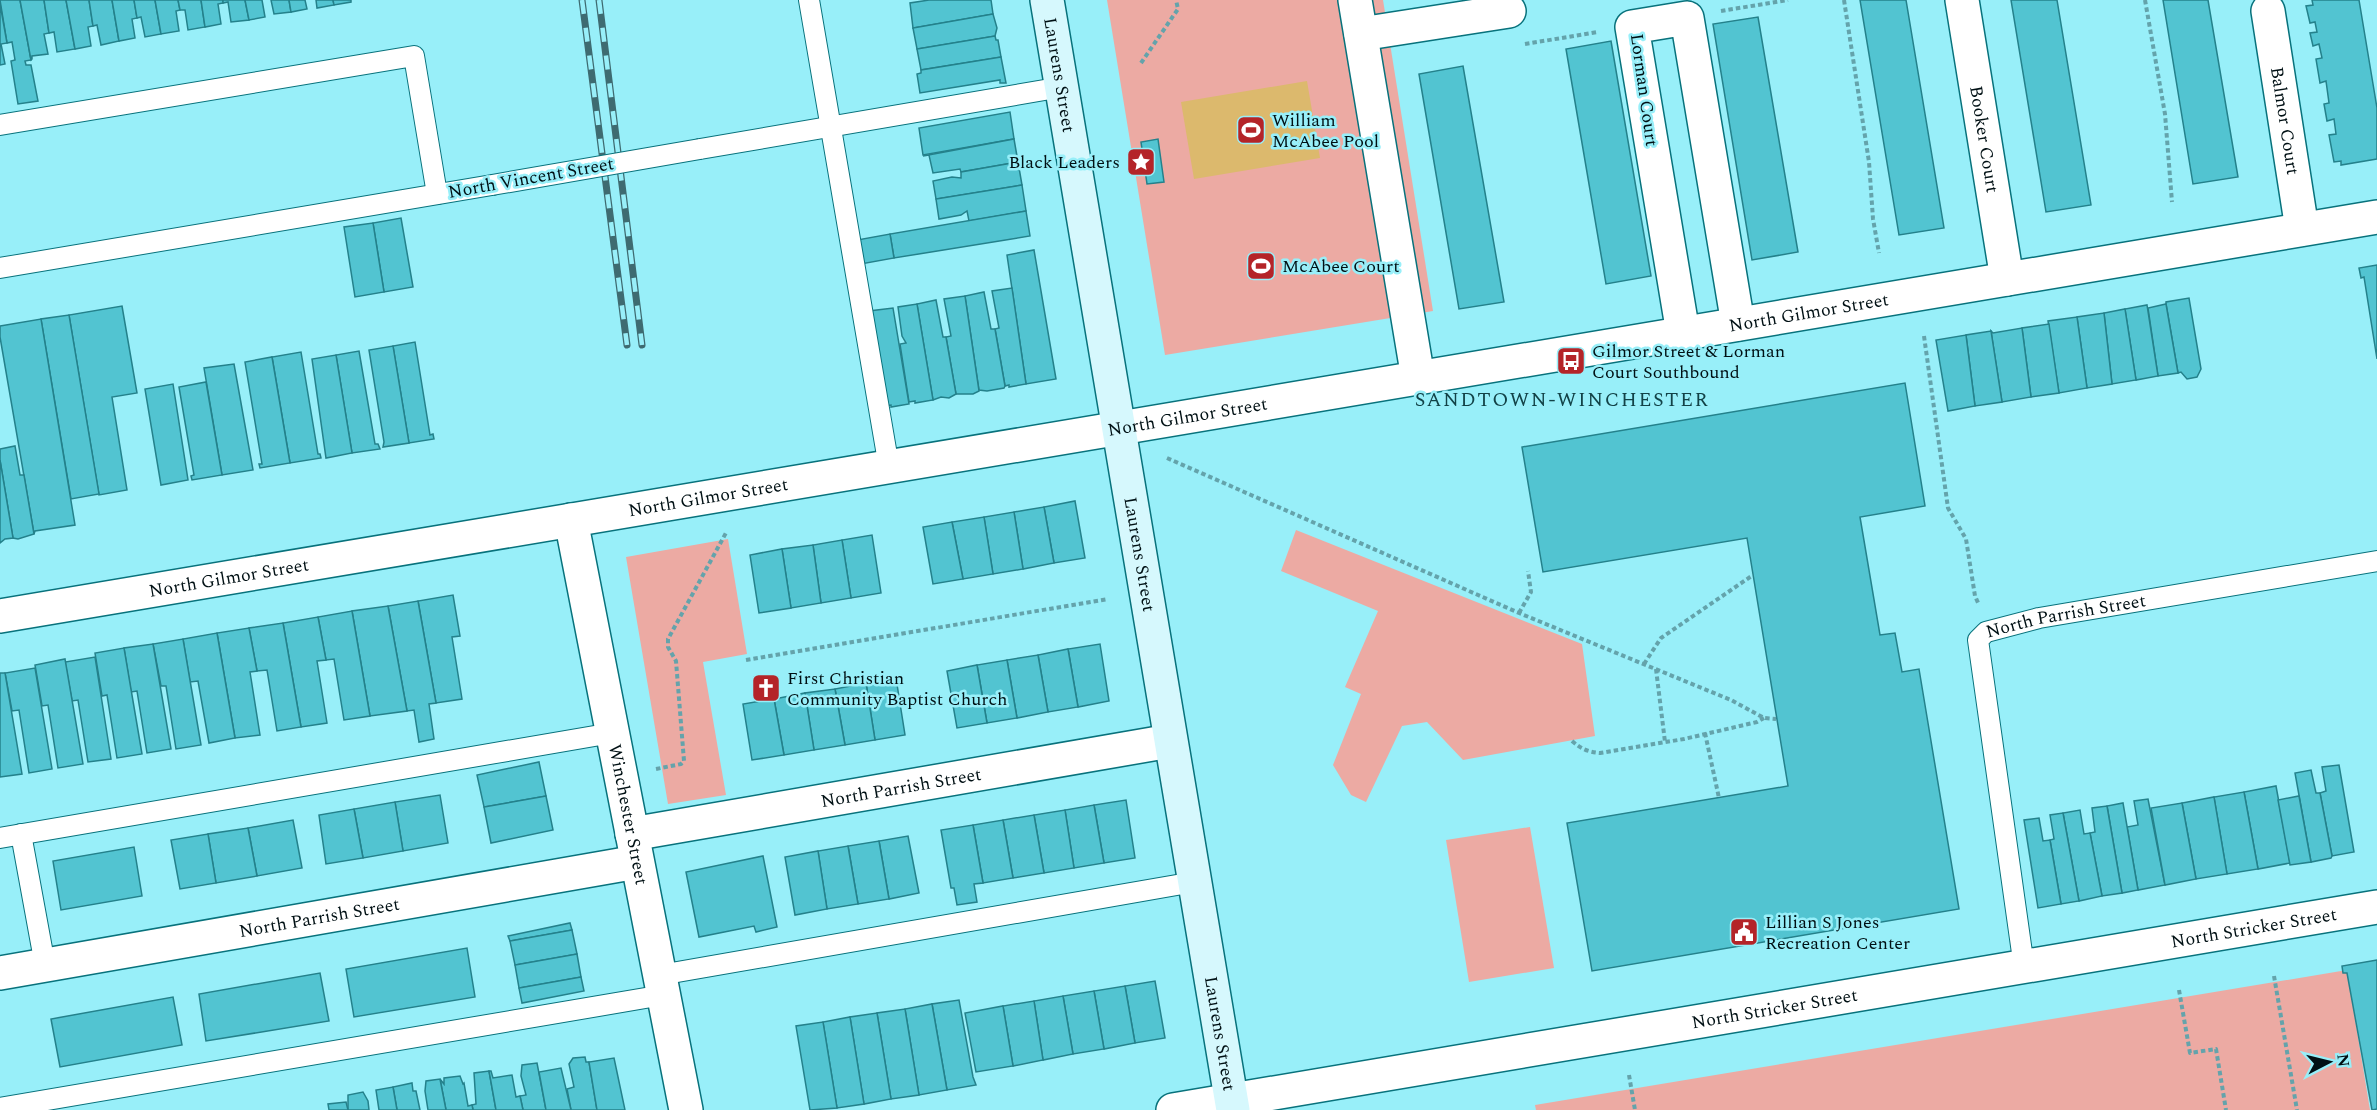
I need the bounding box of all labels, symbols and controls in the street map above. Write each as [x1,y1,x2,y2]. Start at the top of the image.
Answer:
street label: Laurens Street [1037,15,1082,135]
street label: Lorman Court [1623,32,1665,148]
street label: Balmor Court [2263,65,2307,177]
street label: Booker Court [1963,84,2006,195]
place label: William McAbee Pool [1272,107,1379,155]
sports icon: William McAbee Pool [1235,114,1267,146]
place icon: Black Leaders [1125,146,1157,178]
place label: Black Leaders [1008,149,1120,176]
street label: North Vincent Street [446,150,616,206]
sports icon: McAbee Court [1245,250,1277,282]
place label: McAbee Court [1282,253,1400,280]
street label: North Gilmor Street [1727,286,1891,339]
place label: Gilmor Street & Lorman Court Southbound [1592,338,1785,386]
bus stop icon: Gilmor Street & Lorman Court Southbound [1555,345,1587,377]
district label: SANDTOWN-WINCHESTER [1415,385,1709,415]
street label: North Gilmor Street [1105,390,1269,443]
street label: North Gilmor Street [626,470,790,524]
street label: Laurens Street [1117,495,1163,614]
street label: North Gilmor Street [147,551,311,604]
street label: North Parrish Street [1983,587,2148,645]
place label: First Christian Community Baptist Church [787,665,1008,713]
church icon: First Christian Community Baptist Church [750,672,782,704]
street label: Winchester Street [601,742,655,887]
street label: North Parrish Street [819,760,983,815]
street label: North Parrish Street [237,890,402,945]
street label: North Stricker Street [2169,901,2339,955]
place label: Lillian S Jones Recreation Center [1765,909,1910,957]
public building icon: Lillian S Jones Recreation Center [1728,916,1760,948]
street label: Laurens Street [1197,974,1243,1093]
street label: North Stricker Street [1690,981,1859,1036]
north arrow [2299,1032,2359,1092]
text: N [2330,1052,2356,1068]

